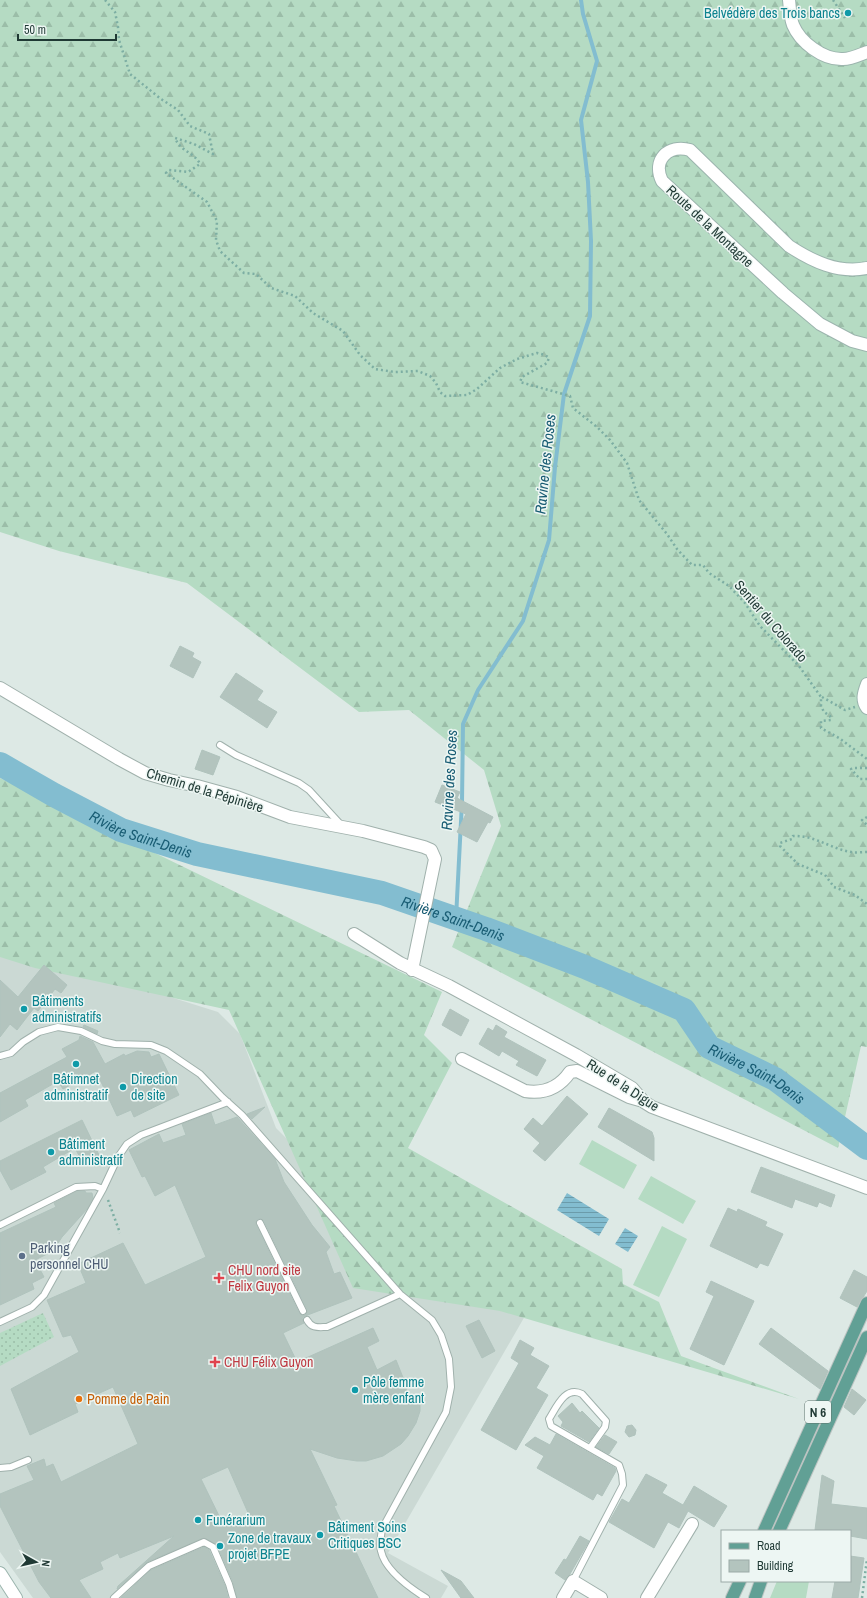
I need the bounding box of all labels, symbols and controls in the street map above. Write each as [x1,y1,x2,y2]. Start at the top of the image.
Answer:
place label: Belvédère des Trois bancs [704,4,840,22]
marker: Belvédère des Trois bancs [843,8,853,18]
scale bar [18,16,116,42]
text: 50 m [24,22,46,38]
street label: Route de la Montagne [663,181,757,271]
water label: Ravine des Roses [529,413,561,515]
street label: Sentier du Colorado [731,576,811,666]
water label: Ravine des Roses [436,729,462,831]
street label: Chemin de la Pépinière [144,764,266,816]
water label: Rivière Saint-Denis [86,805,195,862]
water label: Rivière Saint-Denis [399,890,508,946]
place label: Bâtiments administratifs [32,992,102,1026]
marker: Bâtiments administratifs [19,1004,29,1014]
water label: Rivière Saint-Denis [705,1038,810,1109]
street label: Rue de la Digue [583,1055,663,1115]
marker: Bâtimnet administratif [71,1059,81,1069]
place label: Bâtimnet administratif [44,1070,109,1104]
place label: Direction de site [131,1070,178,1104]
marker: Direction de site [118,1082,128,1092]
place label: Bâtiment administratif [59,1135,124,1169]
marker: Bâtiment administratif [46,1147,56,1157]
place label: Parking personnel CHU [30,1239,108,1273]
marker: Parking personnel CHU [17,1251,27,1261]
place label: CHU nord site Felix Guyon [228,1261,301,1295]
marker: CHU nord site Felix Guyon [213,1272,225,1284]
place label: CHU Félix Guyon [224,1353,313,1371]
marker: CHU Félix Guyon [209,1356,221,1368]
place label: Pôle femme mère enfant [363,1373,424,1407]
marker: Pôle femme mère enfant [350,1385,360,1395]
place label: Pomme de Pain [87,1390,169,1408]
marker: Pomme de Pain [74,1394,84,1404]
road number: N 6 [805,1401,831,1423]
place label: Funérarium [206,1511,265,1529]
marker: Funérarium [193,1515,203,1525]
place label: Bâtiment Soins Critiques BSC [328,1518,407,1552]
place label: Zone de travaux projet BFPE [228,1529,311,1563]
marker: Bâtiment Soins Critiques BSC [315,1530,325,1540]
legend [721,1530,851,1582]
text: Road [757,1538,781,1554]
marker: Zone de travaux projet BFPE [215,1541,225,1551]
north arrow [16,1542,56,1582]
text: Building [757,1558,794,1574]
text: N [39,1559,53,1568]

